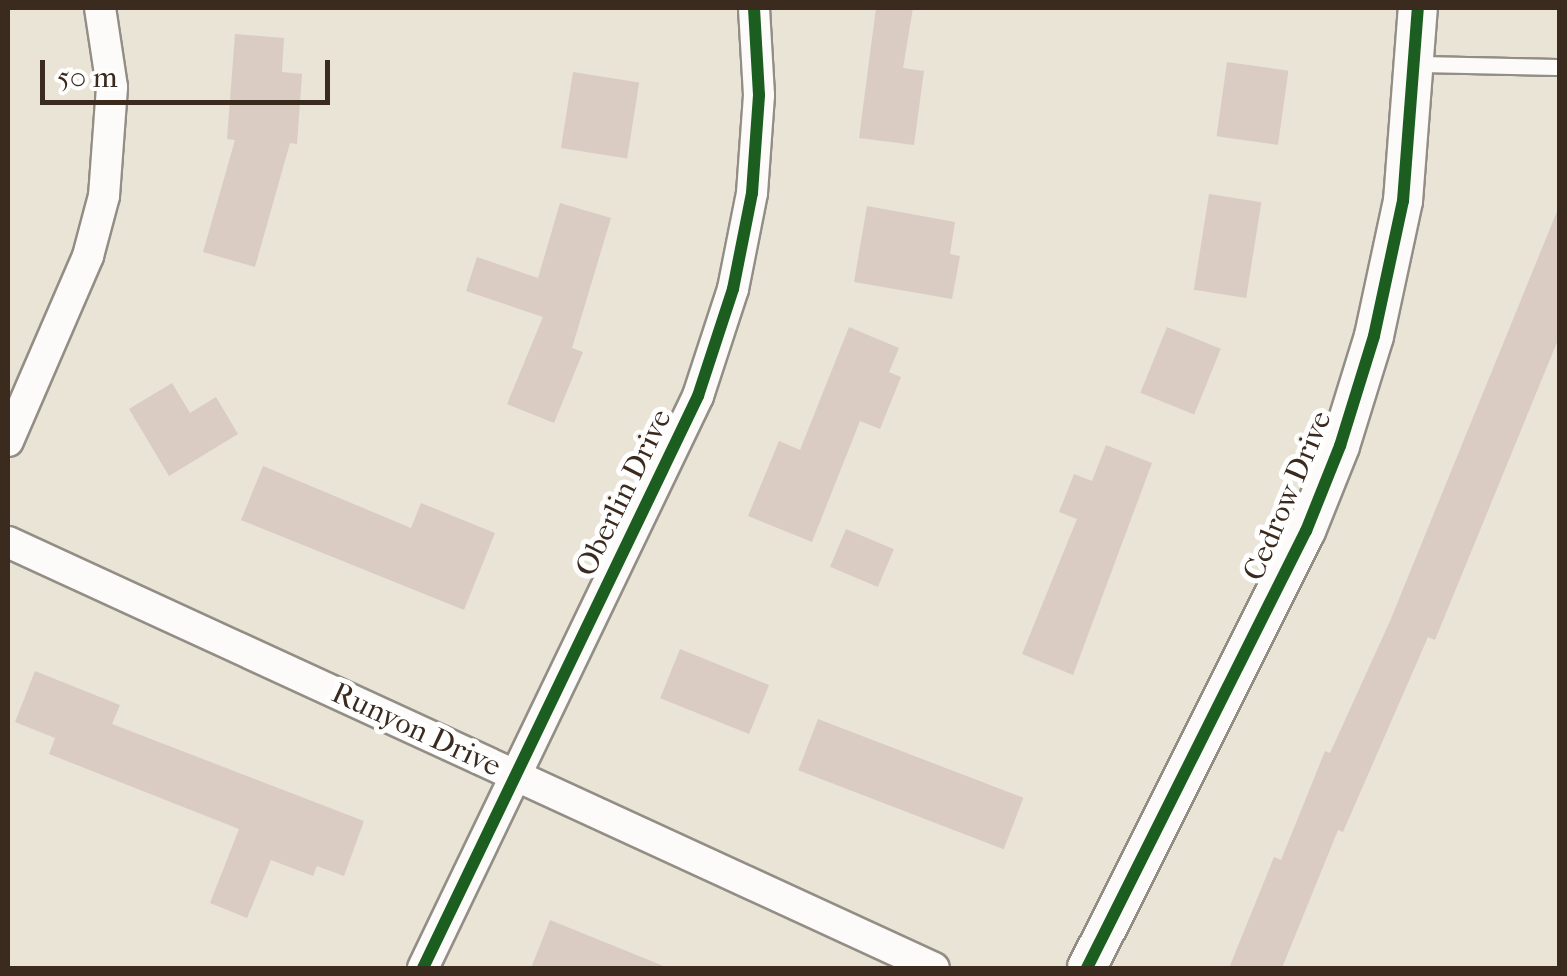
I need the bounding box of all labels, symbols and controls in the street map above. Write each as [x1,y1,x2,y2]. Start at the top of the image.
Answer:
scale bar [45,40,335,102]
text: 50 m [57,60,118,95]
street label: Oberlin Drive [568,404,680,582]
street label: Cedrow Drive [1236,406,1340,586]
street label: Runyon Drive [326,675,506,785]

